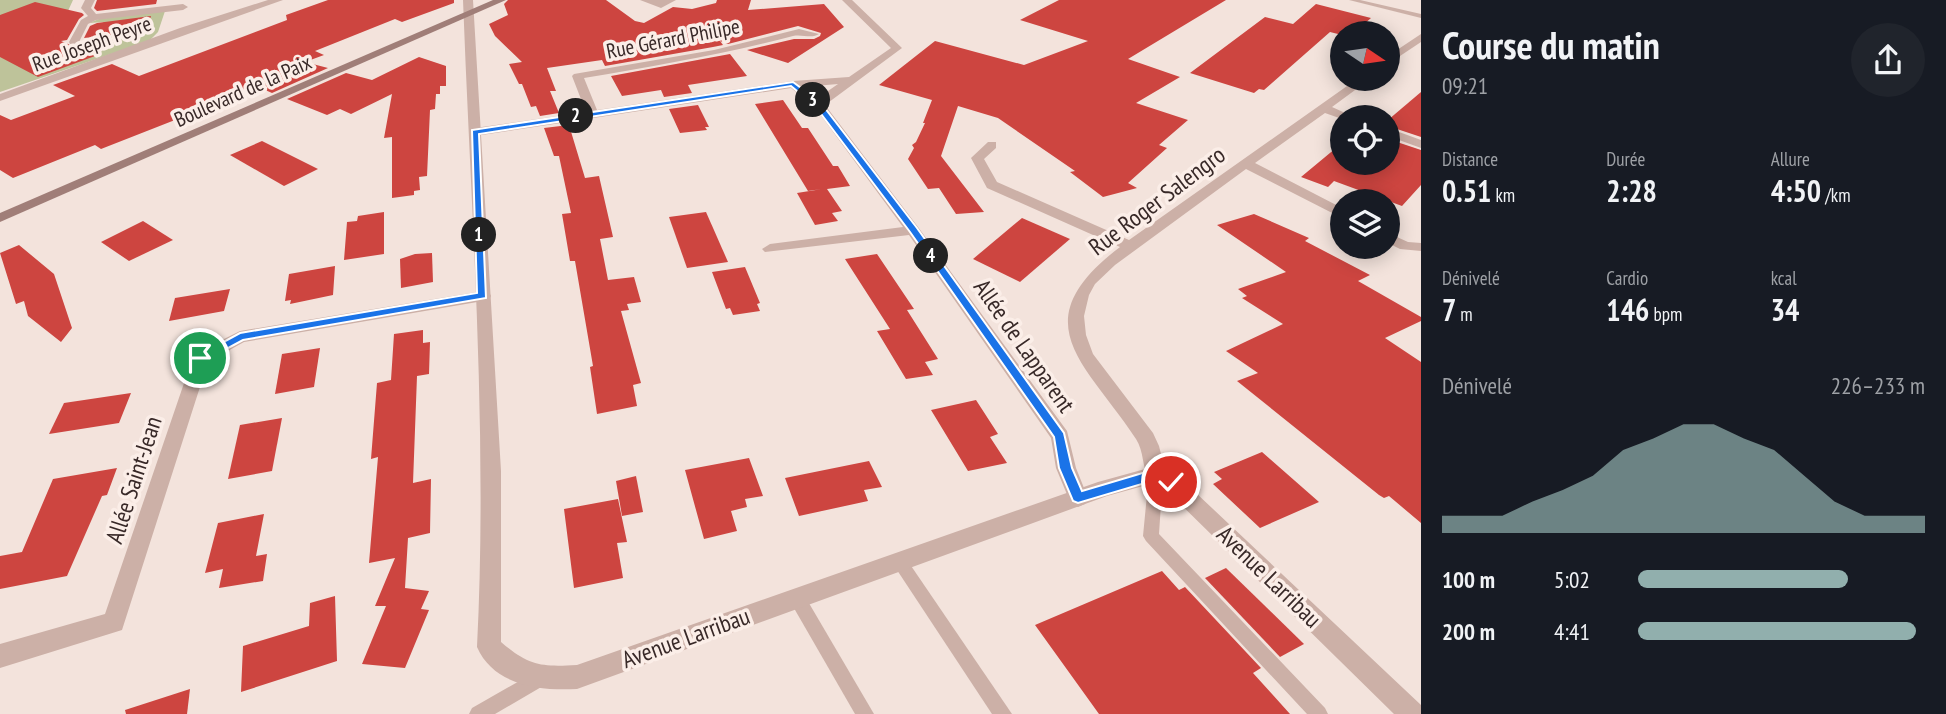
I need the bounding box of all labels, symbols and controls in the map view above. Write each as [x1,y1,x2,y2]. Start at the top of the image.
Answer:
street label: Rue Joseph Peyre [29,10,155,78]
street label: Rue Gérard Philipe [604,12,742,65]
text: Course du matin [1442,20,1660,69]
north arrow [1330,21,1400,91]
map controls [1330,21,1400,259]
button: share [1851,23,1925,97]
street label: Boulevard de la Paix [170,48,316,133]
text: 09:21 [1442,71,1488,100]
pin: 3 [796,82,830,118]
text: 3 [808,87,817,111]
pin: 2 [558,99,594,134]
text: 2 [571,103,580,127]
button: locate [1330,105,1400,175]
street label: Rue Roger Salengro [1082,139,1231,262]
text: Distance [1442,147,1498,171]
text: Durée [1606,147,1645,171]
text: Allure [1771,147,1810,171]
text: 0.51 [1442,171,1491,210]
text: 2:28 [1606,171,1657,210]
text: 4:50 [1771,171,1821,210]
text: km [1491,183,1515,207]
text: /km [1821,183,1851,207]
button: layers [1330,189,1400,259]
pin: 1 [462,218,496,252]
text: 1 [474,222,483,246]
pin: 4 [914,238,948,274]
text: 4 [926,243,935,267]
text: Dénivelé [1442,266,1500,290]
text: Cardio [1606,266,1648,290]
text: kcal [1771,266,1797,290]
street label: Allée de Lapparent [967,273,1082,419]
text: 7 [1442,290,1456,329]
text: 146 [1606,290,1649,329]
text: 34 [1771,290,1799,329]
text: m [1456,302,1473,326]
text: bpm [1649,302,1682,326]
pin [170,328,230,388]
icon: arrive [181,339,219,377]
text: Dénivelé [1442,371,1512,400]
text: 226–233 m [1831,371,1925,400]
street label: Allée Saint-Jean [98,412,169,547]
pin [1141,452,1201,512]
icon: check [1152,463,1190,501]
street label: Avenue Larribau [1210,519,1328,634]
text: 100 m [1442,565,1495,594]
text: 5:02 [1554,565,1590,594]
street label: Avenue Larribau [618,600,754,675]
text: 200 m [1442,617,1495,646]
text: 4:41 [1554,617,1590,646]

